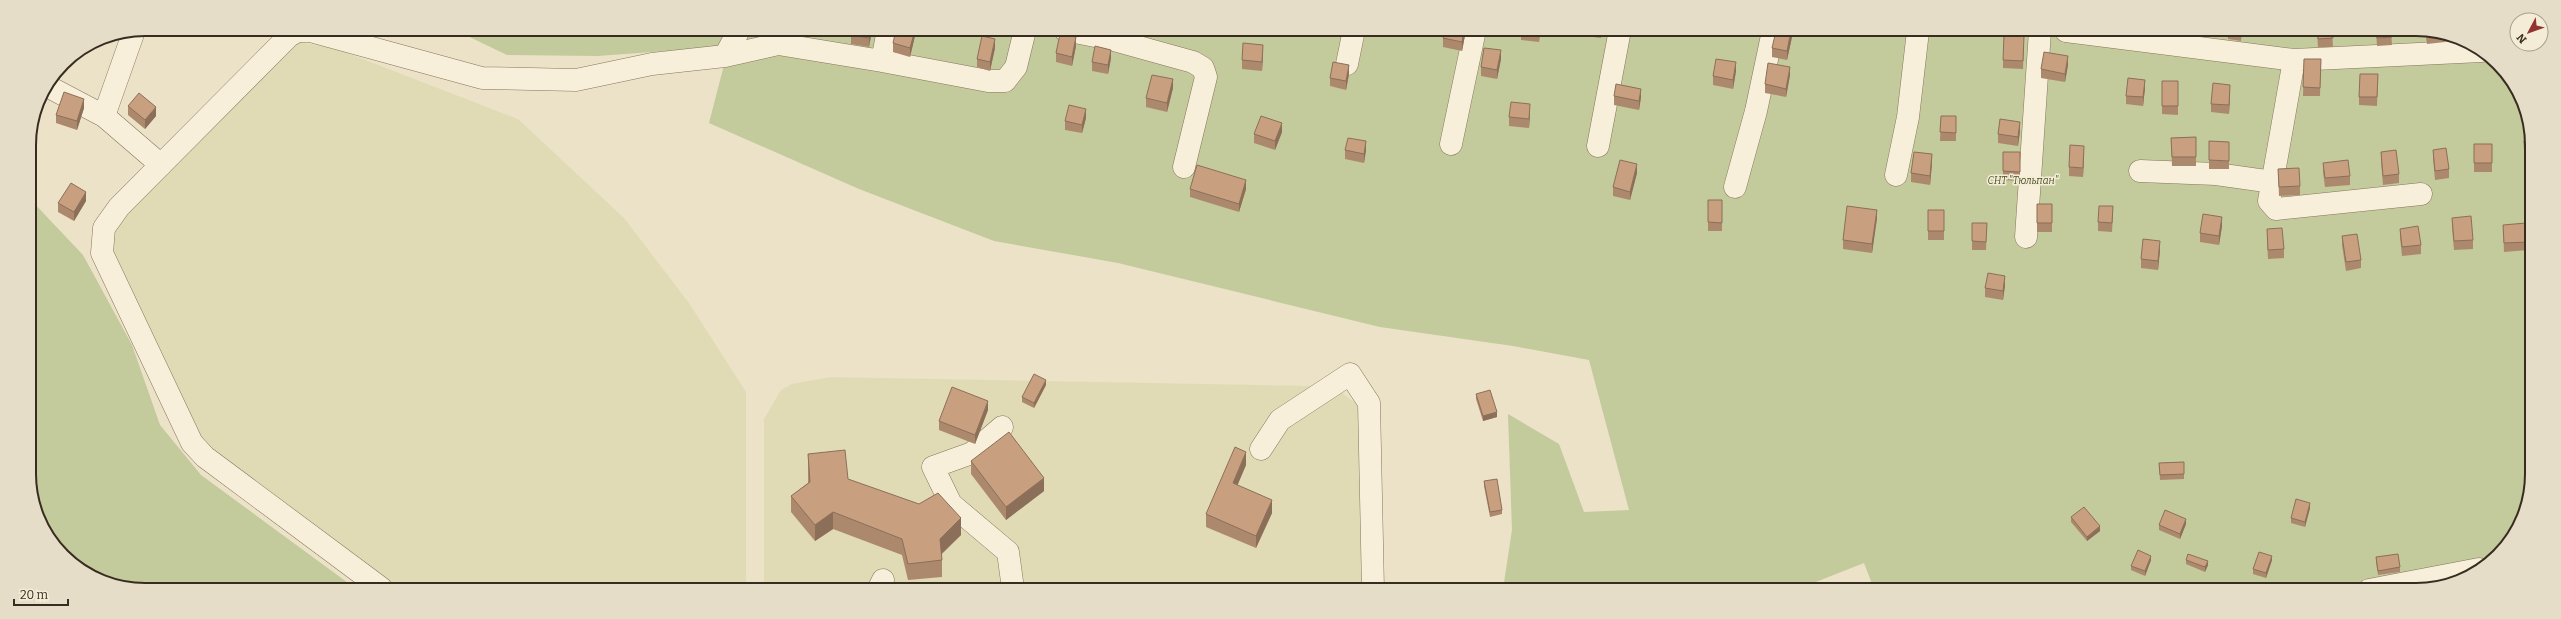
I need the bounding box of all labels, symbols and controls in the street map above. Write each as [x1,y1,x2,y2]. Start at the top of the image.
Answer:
north arrow [2509,12,2549,52]
text: N [2514,30,2530,46]
park label: СНТ "Тюльпан" [1988,175,2059,187]
scale bar [14,581,68,607]
text: 20 m [20,588,49,602]

